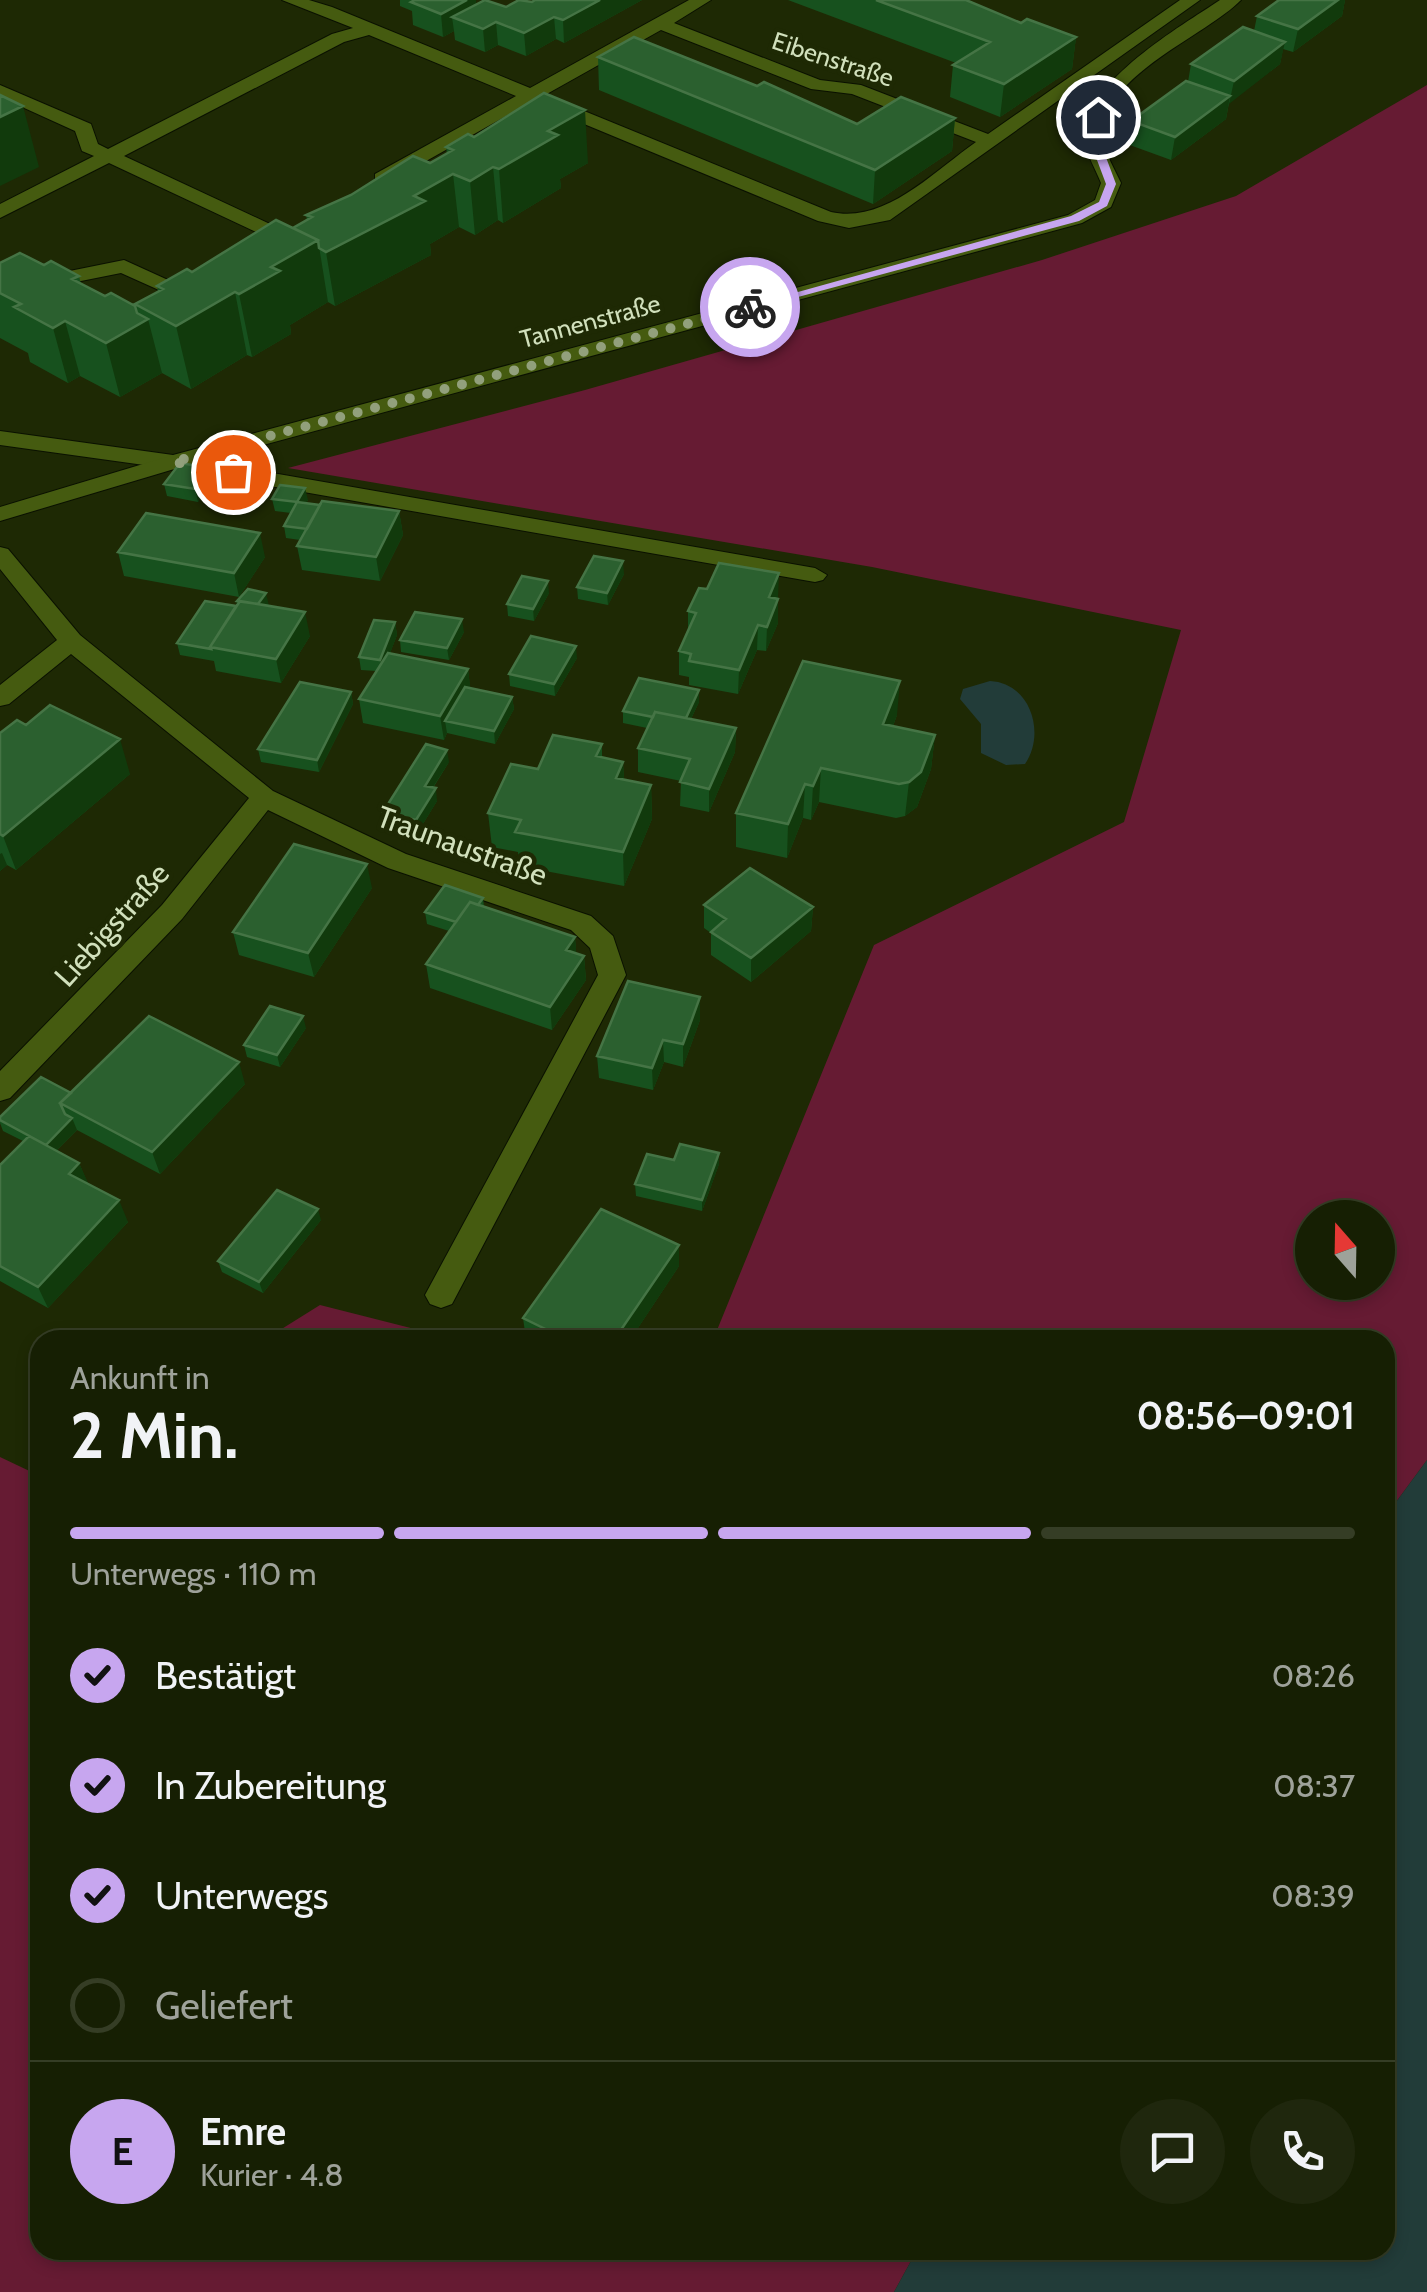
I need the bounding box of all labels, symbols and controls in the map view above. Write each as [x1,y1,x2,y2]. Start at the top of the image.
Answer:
street label: Eibenstraße [768,25,898,93]
pin [1056,75,1141,160]
icon: home [1071,90,1126,145]
courier [700,257,800,357]
icon: bike [723,280,778,335]
street label: Tannenstraße [517,288,664,354]
pin [191,430,276,515]
icon: bag [206,445,261,500]
street label: Traunaustraße [372,798,552,893]
street label: Liebigstraße [47,855,177,994]
north arrow [1295,1200,1395,1300]
map controls [1295,1200,1395,1300]
text: Ankunft in [70,1358,210,1397]
text: 08:56–09:01 [1137,1392,1355,1439]
text: 2 Min. [70,1395,238,1474]
text: Unterwegs · 110 m [70,1554,317,1593]
icon: check [70,1648,125,1703]
text: Bestätigt [155,1652,296,1699]
text: 08:26 [1272,1656,1355,1695]
icon: check [70,1758,125,1813]
text: In Zubereitung [155,1762,386,1809]
text: 08:37 [1273,1766,1355,1805]
icon: check [70,1868,125,1923]
text: Unterwegs [155,1872,328,1919]
text: 08:39 [1271,1876,1355,1915]
text: Geliefert [155,1982,293,2029]
button: chat [1120,2099,1225,2204]
button: phone [1250,2099,1355,2204]
text: Emre [200,2108,286,2155]
text: E [112,2128,133,2175]
text: Kurier · 4.8 [200,2155,344,2194]

